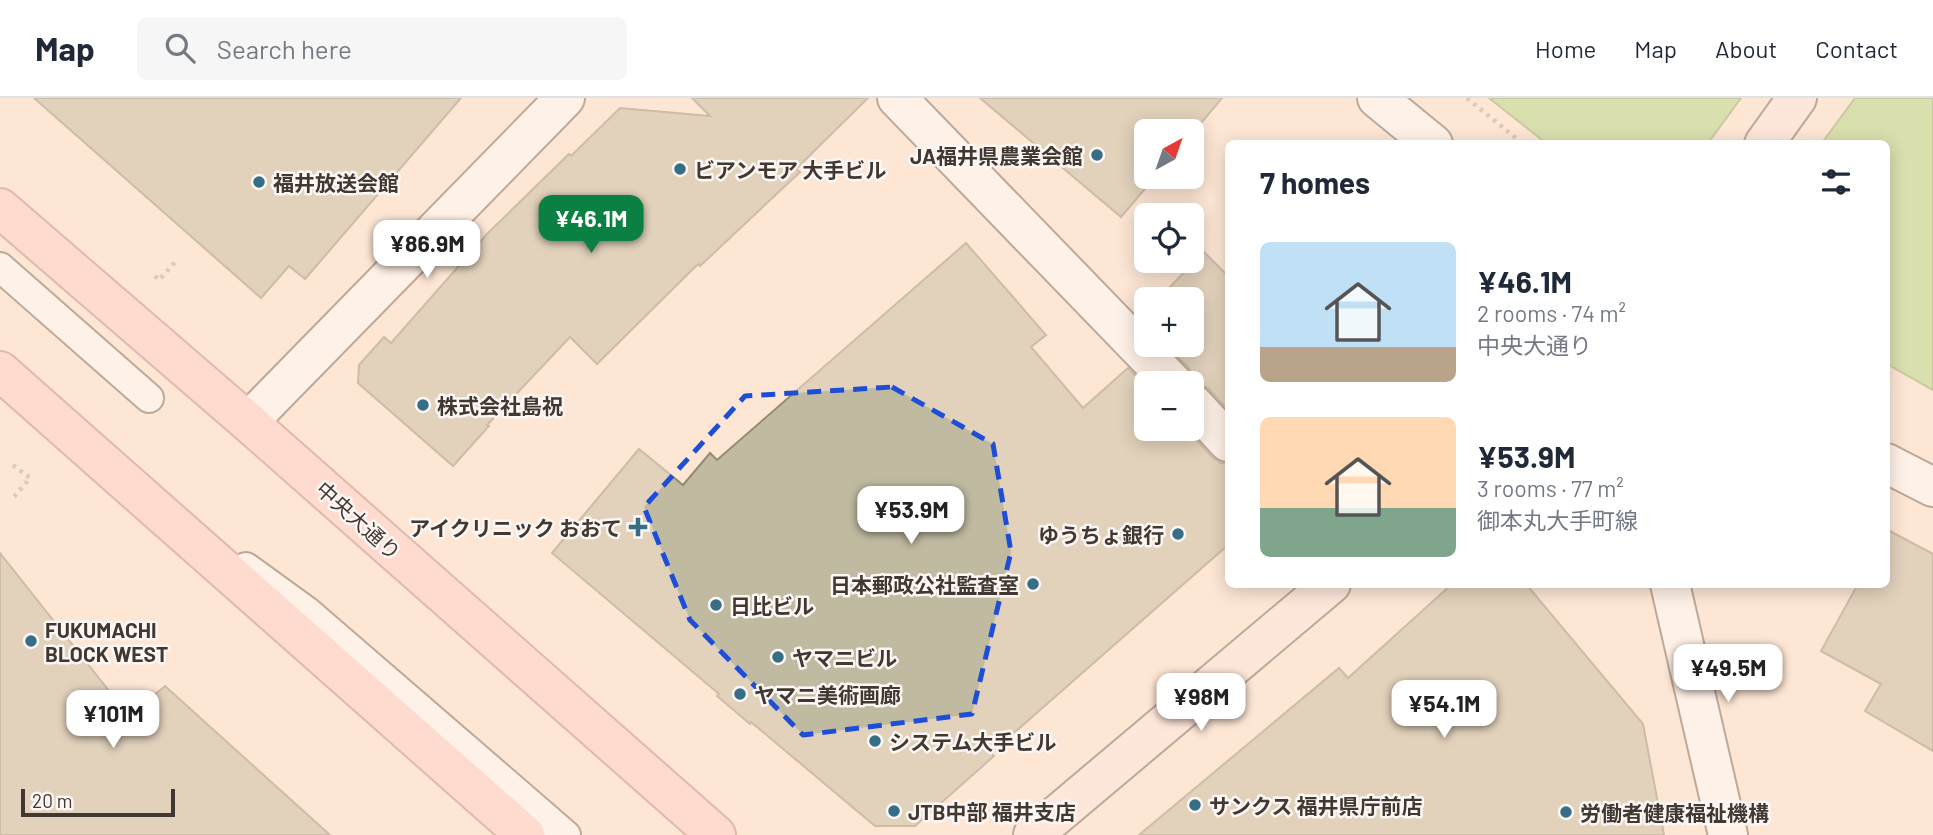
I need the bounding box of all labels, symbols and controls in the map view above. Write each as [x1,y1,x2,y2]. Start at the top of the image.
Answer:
search box [137,17,627,80]
text: Map [35,28,95,68]
icon: search [161,29,199,67]
text: Search here [217,33,352,64]
text: Home [1535,34,1596,63]
text: Map [1634,34,1677,63]
text: About [1715,34,1777,63]
text: Contact [1815,34,1898,63]
north arrow [1134,119,1204,189]
map controls [1134,119,1204,441]
place label: JA福井県農業会館 [910,143,1083,168]
marker: JA福井県農業会館 [1089,147,1105,163]
place label: ビアンモア 大手ビル [694,157,886,182]
marker: ビアンモア 大手ビル [672,161,688,177]
icon: filters [1817,163,1855,201]
text: 7 homes [1260,164,1370,200]
place label: 福井放送会館 [273,170,399,195]
marker: 福井放送会館 [251,174,267,190]
pin: ¥46.1M [534,195,648,255]
button: locate [1134,203,1204,273]
text: ¥46.1M [555,204,627,232]
pin: ¥86.9M [370,220,484,280]
text: ¥86.9M [389,229,465,257]
text: ¥46.1M [1477,263,1572,299]
icon: home [1316,270,1400,354]
button: + [1134,287,1204,357]
text: 2 rooms · 74 m² [1477,299,1626,327]
text: 中央大通り [1477,331,1592,359]
button: − [1134,371,1204,441]
place label: 株式会社島祝 [437,393,563,418]
marker: 株式会社島祝 [415,397,431,413]
text: ¥53.9M [1477,438,1575,474]
icon: home [1316,445,1400,529]
text: 3 rooms · 77 m² [1477,474,1624,502]
street label: 中央大通り [312,476,406,564]
pin: ¥53.9M [854,486,968,546]
text: ¥53.9M [873,495,949,523]
text: 御本丸大手町線 [1477,506,1638,534]
place label: アイクリニック おおて [409,515,622,540]
marker: アイクリニック おおて [628,517,648,537]
place label: ゆうちょ銀行 [1038,522,1164,547]
marker: ゆうちょ銀行 [1170,526,1186,542]
place label: 日本郵政公社監査室 [830,572,1019,597]
marker: 日本郵政公社監査室 [1025,576,1041,592]
place label: 日比ビル [730,593,814,618]
marker: 日比ビル [708,597,724,613]
place label: FUKUMACHI BLOCK WEST [45,617,168,666]
marker: FUKUMACHI BLOCK WEST [23,633,39,649]
pin: ¥49.5M [1671,644,1785,704]
place label: ヤマニビル [792,645,897,670]
marker: ヤマニビル [770,649,786,665]
text: ¥49.5M [1690,653,1766,681]
pin: ¥98M [1160,674,1242,733]
pin: ¥54.1M [1387,680,1501,740]
place label: ヤマニ美術画廊 [754,682,901,707]
text: ¥98M [1173,682,1229,710]
marker: ヤマニ美術画廊 [732,686,748,702]
text: ¥54.1M [1408,689,1480,717]
pin: ¥101M [64,690,162,750]
text: ¥101M [82,699,144,727]
place label: システム大手ビル [889,729,1056,754]
marker: システム大手ビル [867,733,883,749]
scale bar [21,786,175,818]
text: 20 m [32,789,72,812]
place label: サンクス 福井県庁前店 [1209,793,1423,818]
marker: サンクス 福井県庁前店 [1187,797,1203,813]
place label: JTB中部 福井支店 [908,799,1076,824]
place label: 労働者健康福祉機構 [1580,800,1769,825]
marker: JTB中部 福井支店 [886,803,902,819]
marker: 労働者健康福祉機構 [1558,804,1574,820]

